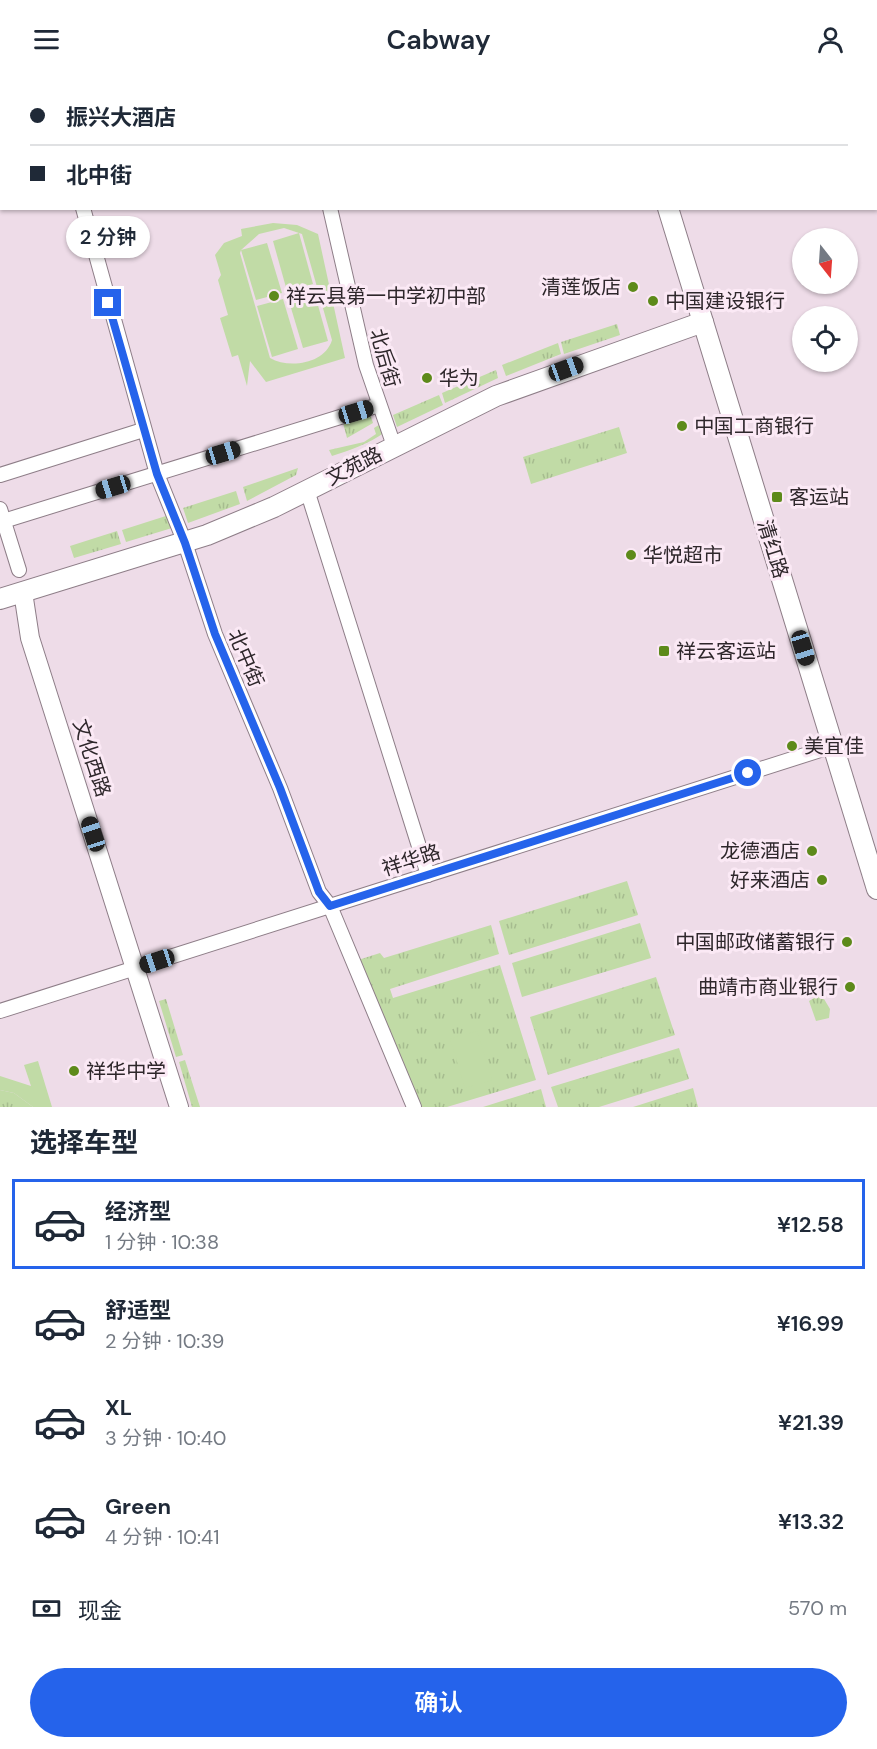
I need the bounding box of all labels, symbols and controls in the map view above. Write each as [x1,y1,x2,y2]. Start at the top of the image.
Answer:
text: Cabway [386,22,491,57]
icon: menu [30,23,63,56]
icon: person [814,23,847,56]
text: 振兴大酒店 [66,103,176,132]
text: 北中街 [66,161,132,190]
callout: 2 分钟 [66,216,150,258]
text: 2 分钟 [80,224,136,250]
north arrow [792,228,858,294]
map controls [792,228,858,372]
place label: 清莲饭店 [541,274,621,300]
marker: 清莲饭店 [626,280,640,294]
place label: 祥云县第一中学初中部 [286,283,486,309]
place label: 中国建设银行 [665,288,785,314]
route end [94,289,121,316]
marker: 祥云县第一中学初中部 [267,289,281,303]
marker: 中国建设银行 [646,294,660,308]
button: locate [792,306,858,372]
street label: 北后街 [364,326,406,390]
car [546,354,586,384]
place label: 华为 [439,365,479,391]
marker: 华为 [420,371,434,385]
car [336,398,376,426]
place label: 中国工商银行 [694,413,814,439]
marker: 中国工商银行 [675,419,689,433]
car [203,439,243,467]
street label: 文苑路 [321,441,387,491]
car [93,473,133,501]
place label: 客运站 [789,484,849,510]
marker: 客运站 [770,490,784,504]
street label: 清红路 [752,517,794,581]
place label: 华悦超市 [643,542,723,568]
marker: 华悦超市 [624,548,638,562]
street label: 北中街 [222,625,270,691]
car [789,628,817,668]
place label: 祥云客运站 [676,638,776,664]
marker: 祥云客运站 [657,644,671,658]
street label: 文化西路 [67,716,117,800]
place label: 美宜佳 [804,733,864,759]
marker: 美宜佳 [785,739,799,753]
route start [734,759,761,786]
car [79,814,107,854]
street label: 祥华路 [378,838,444,882]
place label: 龙德酒店 [720,838,800,864]
marker: 龙德酒店 [805,844,819,858]
place label: 好来酒店 [730,867,810,893]
marker: 好来酒店 [815,873,829,887]
place label: 中国邮政储蓄银行 [675,929,835,955]
marker: 中国邮政储蓄银行 [840,935,854,949]
car [137,947,177,975]
place label: 曲靖市商业银行 [698,974,838,1000]
marker: 曲靖市商业银行 [843,980,857,994]
place label: 祥华中学 [86,1058,166,1084]
marker: 祥华中学 [67,1064,81,1078]
text: 选择车型 [30,1125,138,1160]
icon: car [33,1197,87,1251]
text: 经济型 [105,1197,171,1226]
text: ¥12.58 [777,1210,844,1239]
text: 1 分钟 · 10:38 [105,1229,219,1255]
icon: car [33,1296,87,1350]
text: 舒适型 [105,1296,171,1325]
text: ¥16.99 [777,1309,844,1338]
text: 2 分钟 · 10:39 [105,1328,224,1354]
text: XL [105,1393,132,1422]
icon: car [33,1395,87,1449]
text: ¥21.39 [778,1408,844,1437]
text: 3 分钟 · 10:40 [105,1425,227,1451]
text: Green [105,1492,171,1521]
icon: car [33,1494,87,1548]
text: ¥13.32 [778,1507,844,1536]
text: 4 分钟 · 10:41 [105,1524,219,1550]
icon: cash [30,1592,63,1625]
text: 570 m [788,1595,847,1621]
text: 现金 [78,1596,122,1625]
button: 确认 [30,1668,847,1737]

